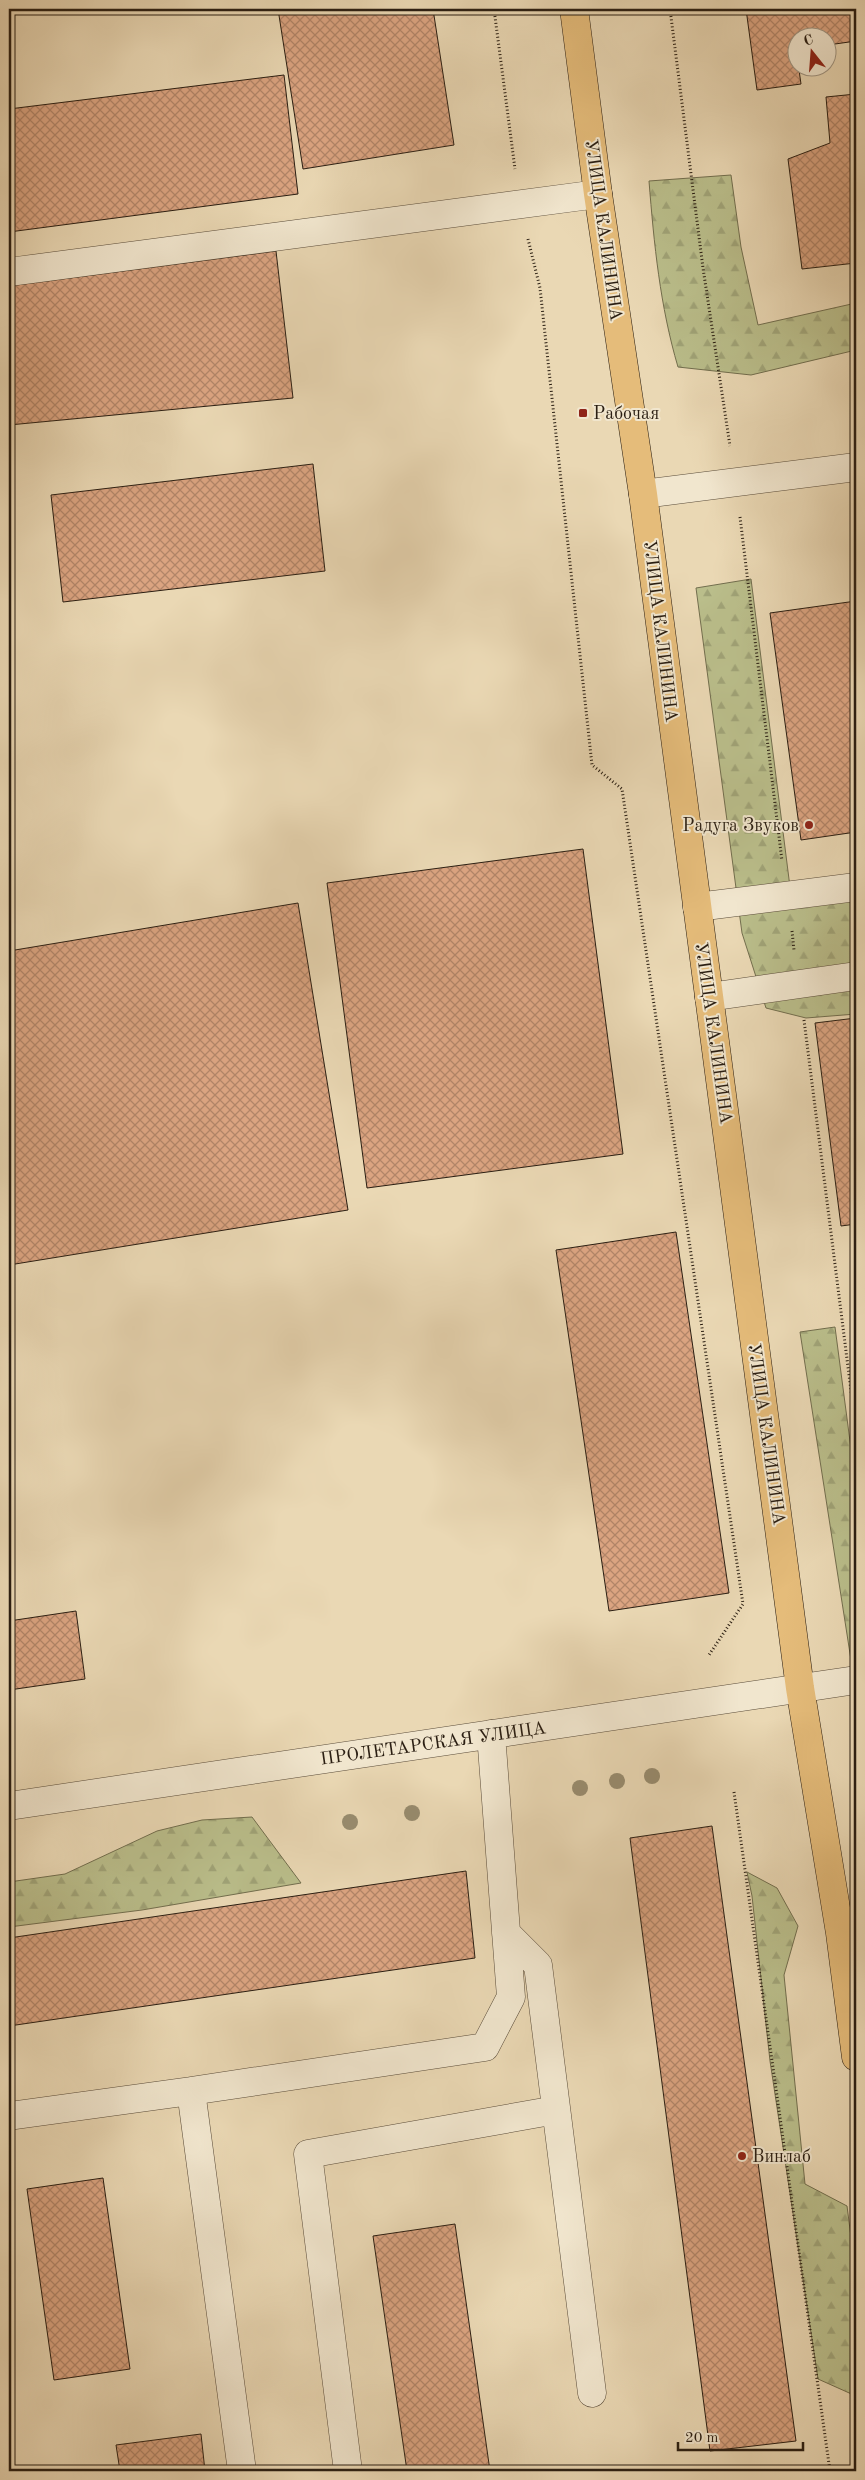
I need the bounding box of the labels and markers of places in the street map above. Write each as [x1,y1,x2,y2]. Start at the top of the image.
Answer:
place label: Рабочая [593,405,659,423]
marker: Рабочая [577,407,589,419]
place label: Радуга Звуков [682,817,799,835]
marker: Радуга Звуков [803,819,815,831]
place label: Винлаб [752,2148,811,2166]
marker: Винлаб [736,2150,748,2162]

